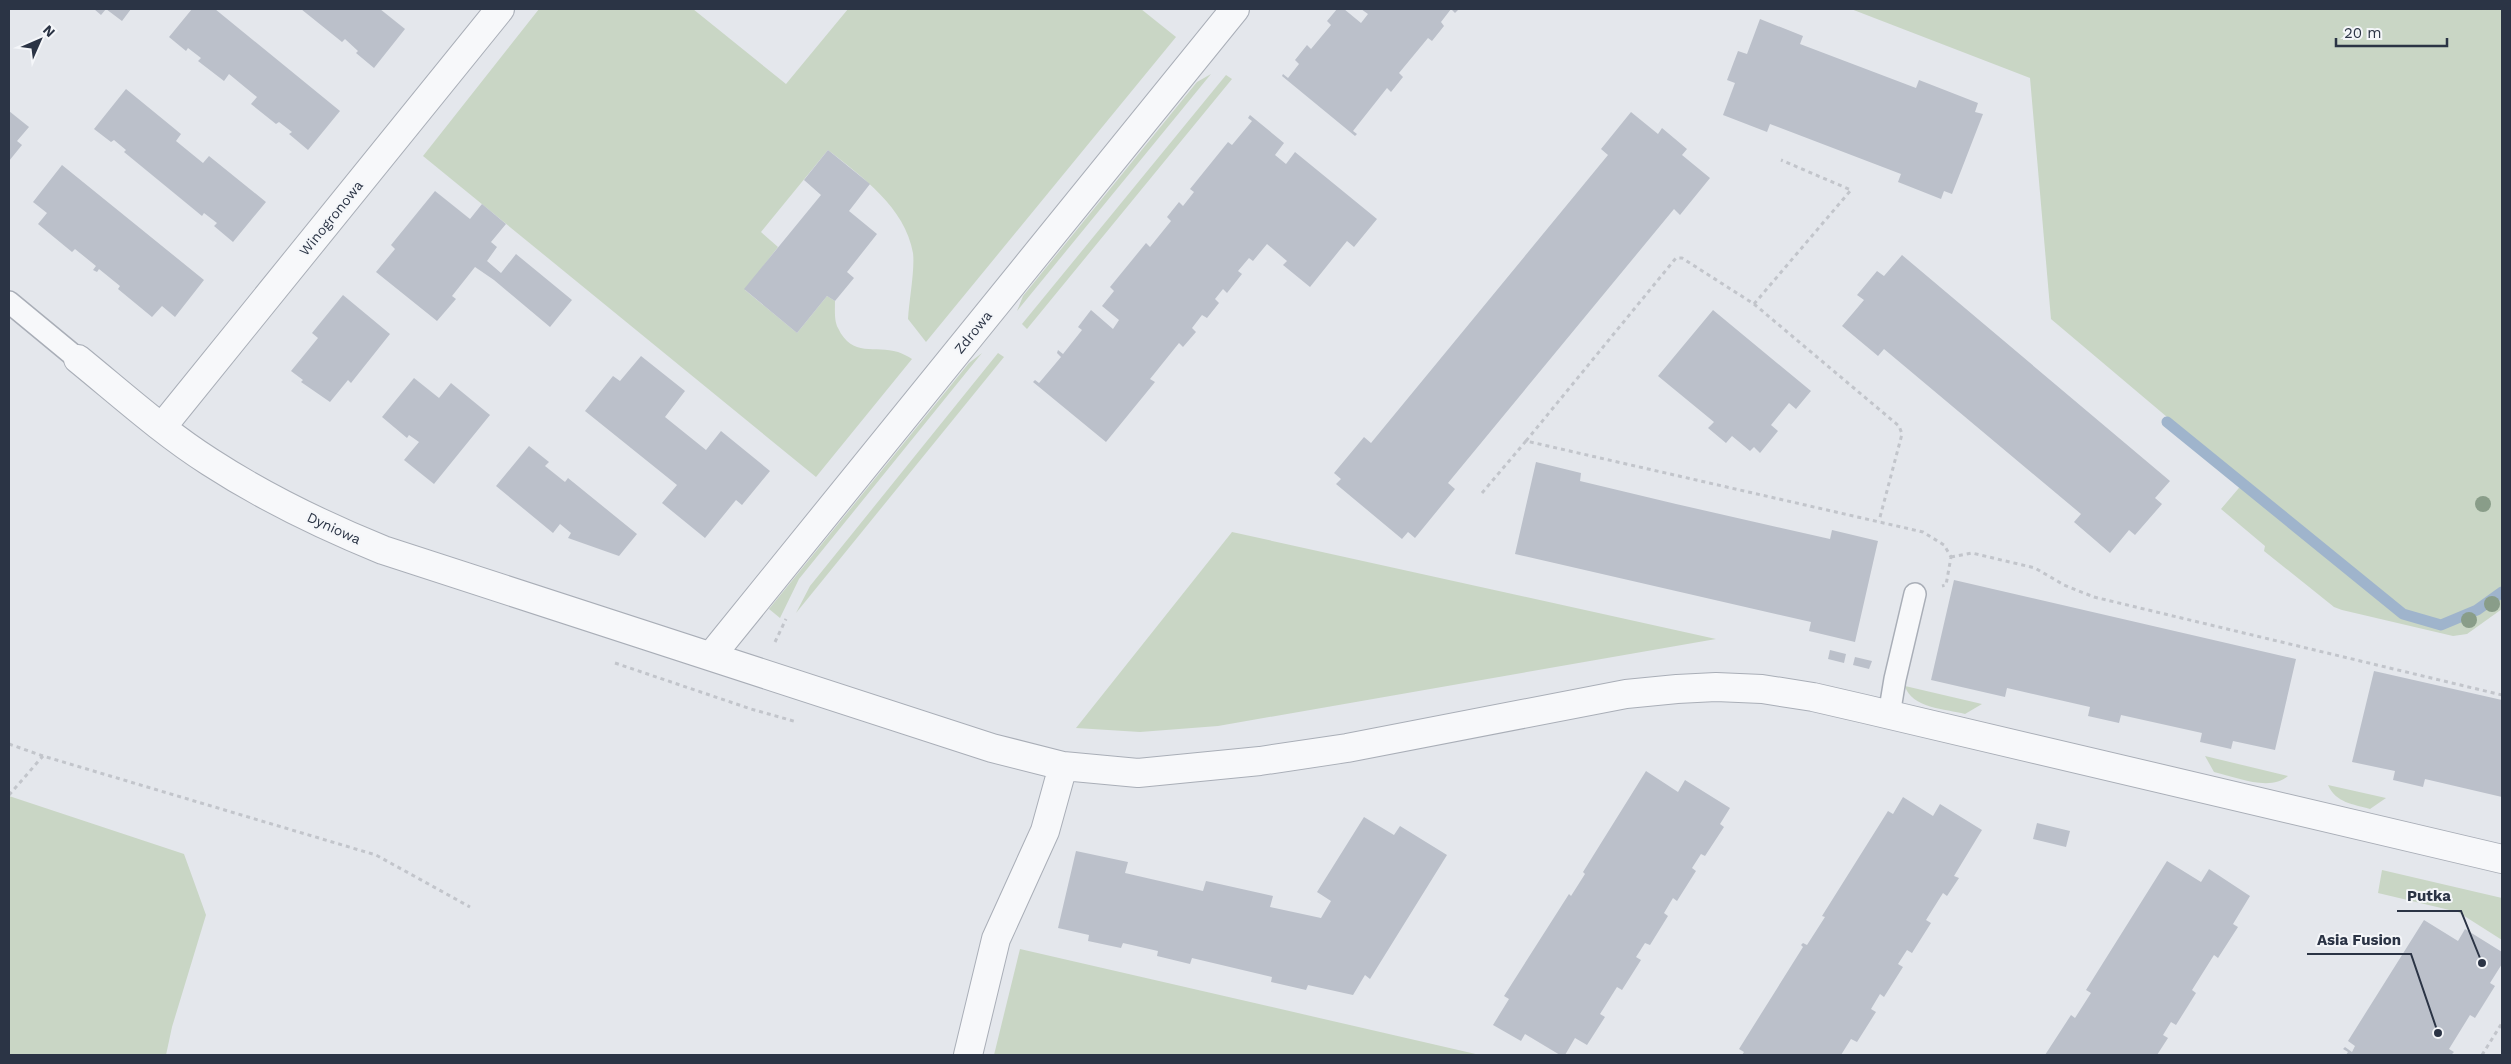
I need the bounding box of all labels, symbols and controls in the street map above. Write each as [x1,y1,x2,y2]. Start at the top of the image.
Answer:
north arrow [15,15,65,65]
scale bar [2336,15,2447,47]
text: N [40,21,59,40]
text: 20 m [2344,24,2382,42]
street label: Winogronowa [296,177,366,259]
street label: Zdrowa [951,307,995,357]
street label: Dyniowa [305,509,363,547]
callout: Putka [2397,881,2461,911]
text: Putka [2407,887,2451,905]
callout: Asia Fusion [2307,924,2411,954]
text: Asia Fusion [2317,931,2401,949]

